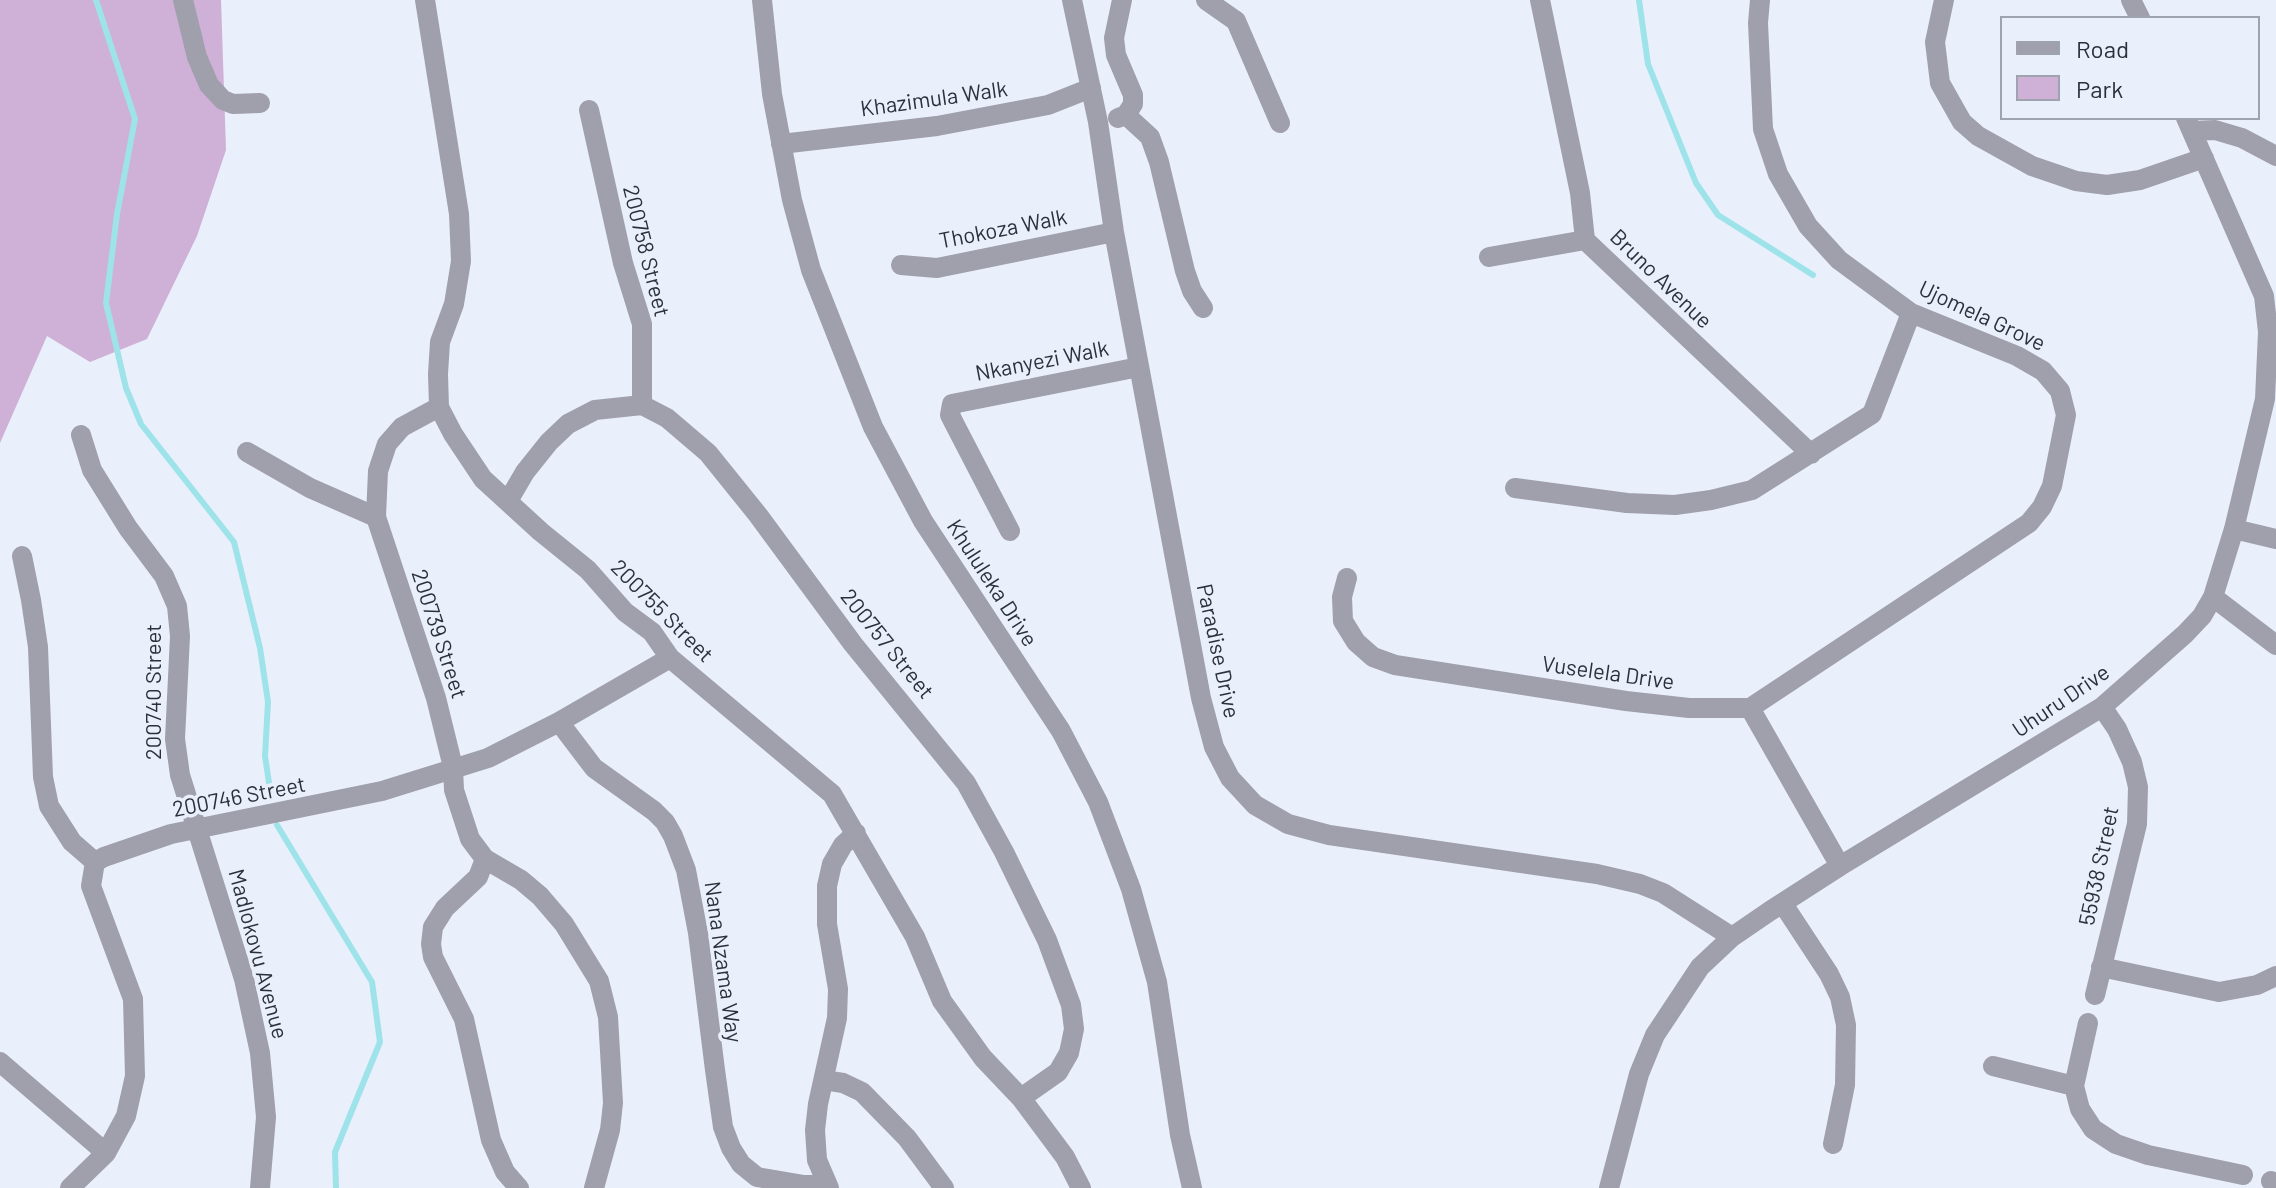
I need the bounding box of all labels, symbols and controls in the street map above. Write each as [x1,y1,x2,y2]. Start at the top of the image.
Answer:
legend [2000,16,2260,120]
text: Road [2076,34,2129,63]
text: Park [2076,74,2123,103]
street label: Khazimula Walk [859,76,1009,122]
street label: 200758 Street [617,183,675,319]
street label: Thokoza Walk [937,204,1069,254]
street label: Bruno Avenue [1604,224,1718,334]
street label: Ujomela Grove [1914,275,2050,357]
street label: Nkanyezi Walk [973,335,1111,387]
street label: Khululeka Drive [941,514,1043,652]
street label: 200755 Street [605,554,719,668]
street label: 200739 Street [406,566,472,702]
street label: Paradise Drive [1191,581,1245,721]
street label: 200757 Street [835,584,939,704]
street label: 200740 Street [141,624,167,760]
street label: Vuselela Drive [1540,651,1676,695]
street label: Uhuru Drive [2008,659,2114,743]
street label: 200746 Street [170,771,308,823]
street label: 55938 Street [2073,804,2125,928]
street label: Madlokovu Avenue [223,866,293,1042]
street label: Nana Nzama Way [699,880,747,1044]

